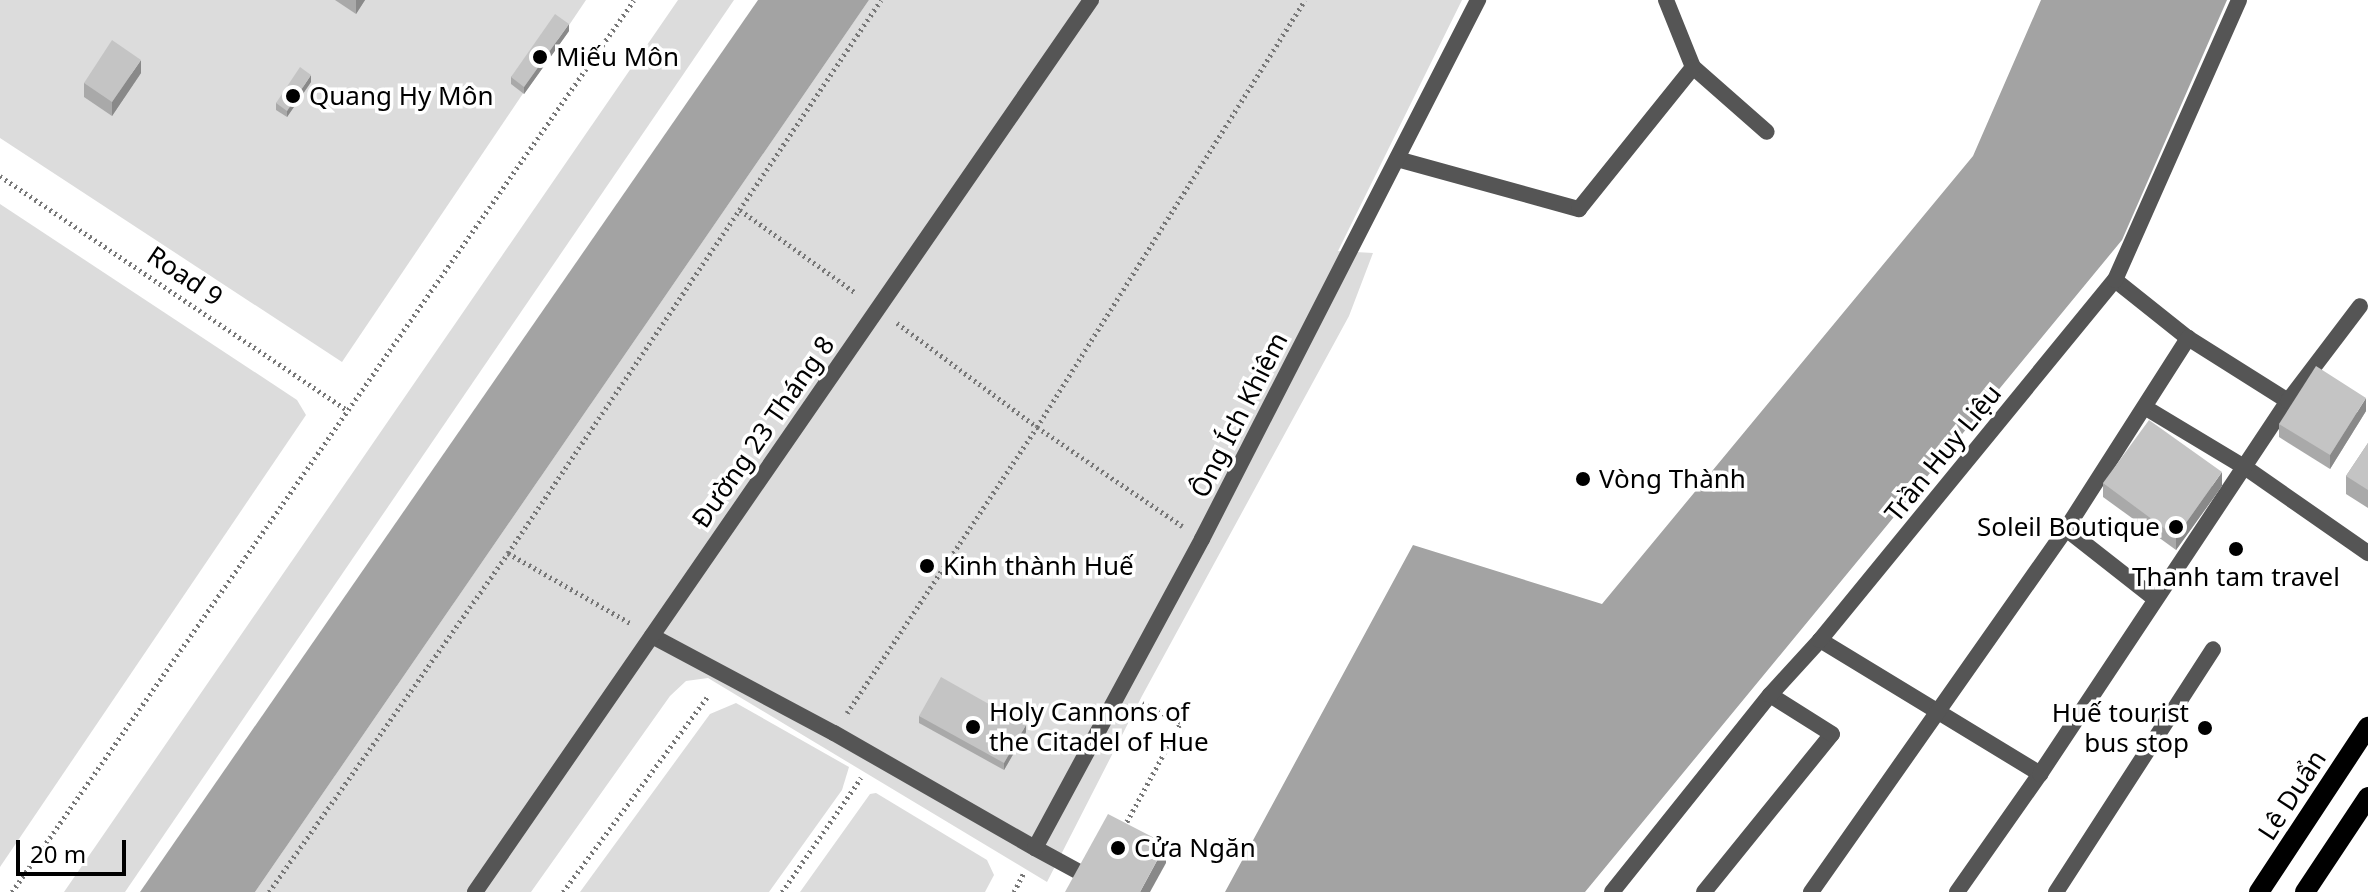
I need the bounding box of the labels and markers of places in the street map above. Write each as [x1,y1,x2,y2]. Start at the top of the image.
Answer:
place label: Miếu Môn [556,41,679,73]
marker: Miếu Môn [531,48,549,66]
place label: Quang Hy Môn [309,80,493,112]
marker: Quang Hy Môn [284,87,302,105]
place label: Vòng Thành [1599,463,1746,495]
marker: Vòng Thành [1574,470,1592,488]
place label: Soleil Boutique [1977,511,2160,543]
marker: Soleil Boutique [2167,518,2185,536]
marker: Thanh tam travel [2227,540,2245,558]
place label: Kinh thành Huế [943,550,1134,582]
marker: Kinh thành Huế [918,557,936,575]
place label: Thanh tam travel [2132,561,2340,593]
place label: Holy Cannons of the Citadel of Hue [989,696,1209,758]
place label: Huế tourist bus stop [2052,697,2189,758]
marker: Holy Cannons of the Citadel of Hue [964,718,982,736]
marker: Huế tourist bus stop [2196,719,2214,737]
place label: Cửa Ngăn [1134,832,1256,864]
marker: Cửa Ngăn [1109,839,1127,857]

